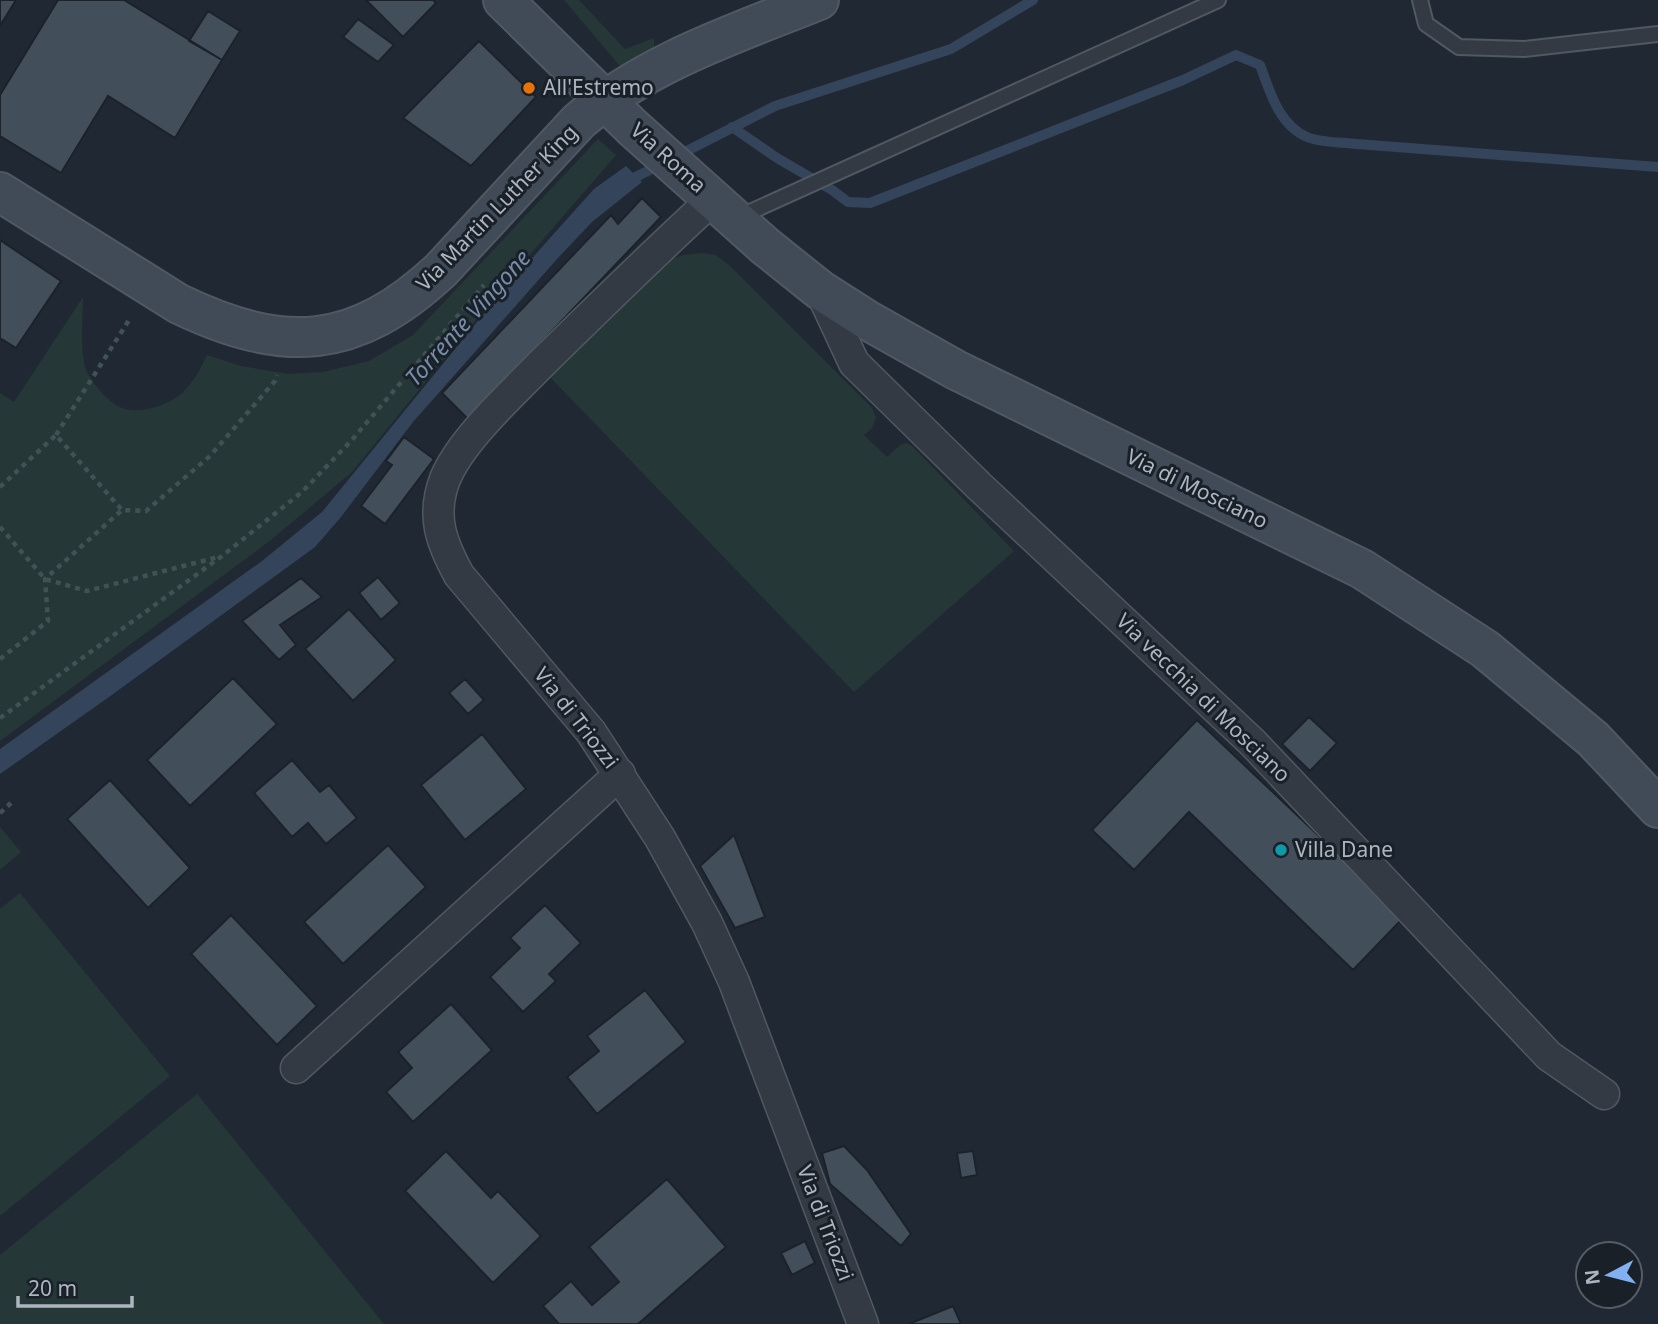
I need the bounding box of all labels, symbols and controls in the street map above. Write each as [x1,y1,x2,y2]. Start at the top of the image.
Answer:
place label: All'Estremo [543,73,654,101]
marker: All'Estremo [521,80,537,96]
street label: Via Roma [625,116,712,199]
street label: Via Martin Luther King [409,118,583,297]
water label: Torrente Vingone [397,242,537,393]
street label: Via di Mosciano [1122,442,1273,534]
street label: Via vecchia di Mosciano [1110,607,1297,788]
street label: Via di Triozzi [528,661,625,774]
place label: Villa Dane [1295,835,1393,863]
marker: Villa Dane [1273,842,1289,858]
street label: Via di Triozzi [791,1161,861,1284]
north arrow [1574,1240,1644,1310]
scale bar [18,1264,131,1308]
text: N [1578,1268,1606,1286]
text: 20 m [28,1274,77,1302]

